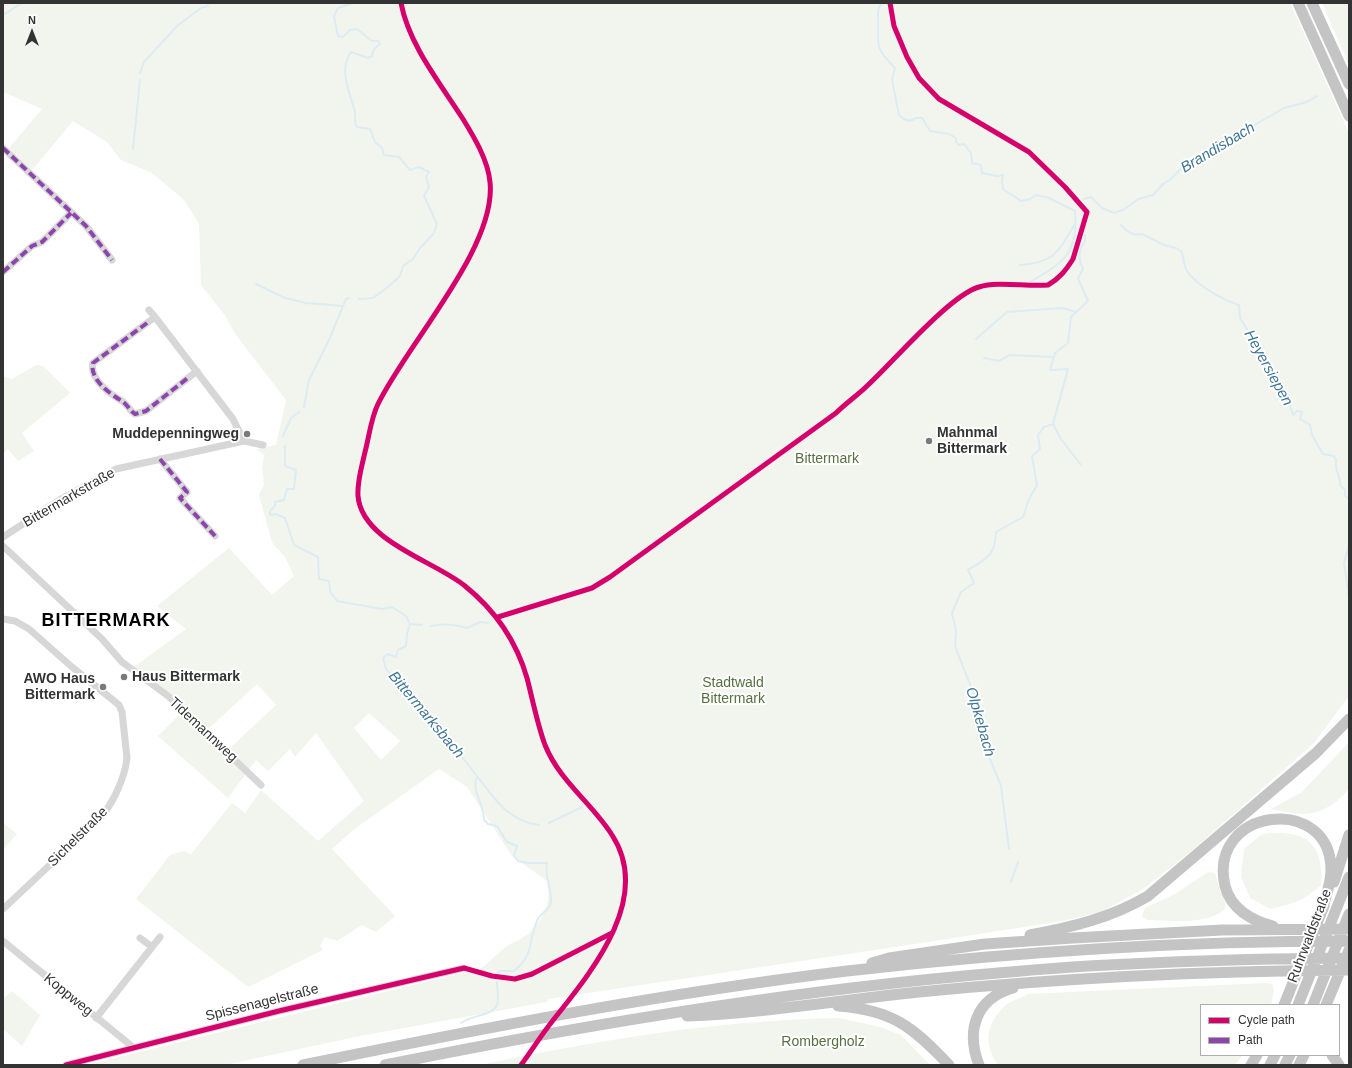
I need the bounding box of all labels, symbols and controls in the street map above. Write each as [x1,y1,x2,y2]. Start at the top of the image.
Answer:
north arrow [12,12,52,52]
text: N [28,14,36,26]
water label: Brandisbach [1178,119,1258,177]
water label: Heyersiepen [1240,327,1296,409]
place label: Mahnmal Bittermark [937,425,1007,458]
place label: Muddepenningweg [112,426,239,442]
marker: Muddepenningweg [242,429,252,439]
marker: Mahnmal Bittermark [924,436,934,446]
park label: Bittermark [795,451,859,467]
street label: Bittermarkstraße [20,465,118,531]
district label: BITTERMARK [42,610,170,632]
water label: Bittermarksbach [384,668,468,762]
place label: Haus Bittermark [132,669,240,685]
place label: AWO Haus Bittermark [23,671,95,704]
marker: Haus Bittermark [119,672,129,682]
park label: Stadtwald Bittermark [701,675,765,708]
marker: AWO Haus Bittermark [98,682,108,692]
water label: Olpkebach [961,685,999,759]
street label: Tidemannweg [165,694,241,766]
street label: Sichelstraße [45,804,111,870]
street label: Ruhrwaldstraße [1284,887,1336,985]
street label: Koppweg [40,970,96,1020]
street label: Spissenagelstraße [204,981,320,1025]
legend [1200,1004,1340,1056]
text: Cycle path [1238,1013,1295,1027]
text: Path [1238,1033,1263,1047]
park label: Rombergholz [781,1034,865,1050]

